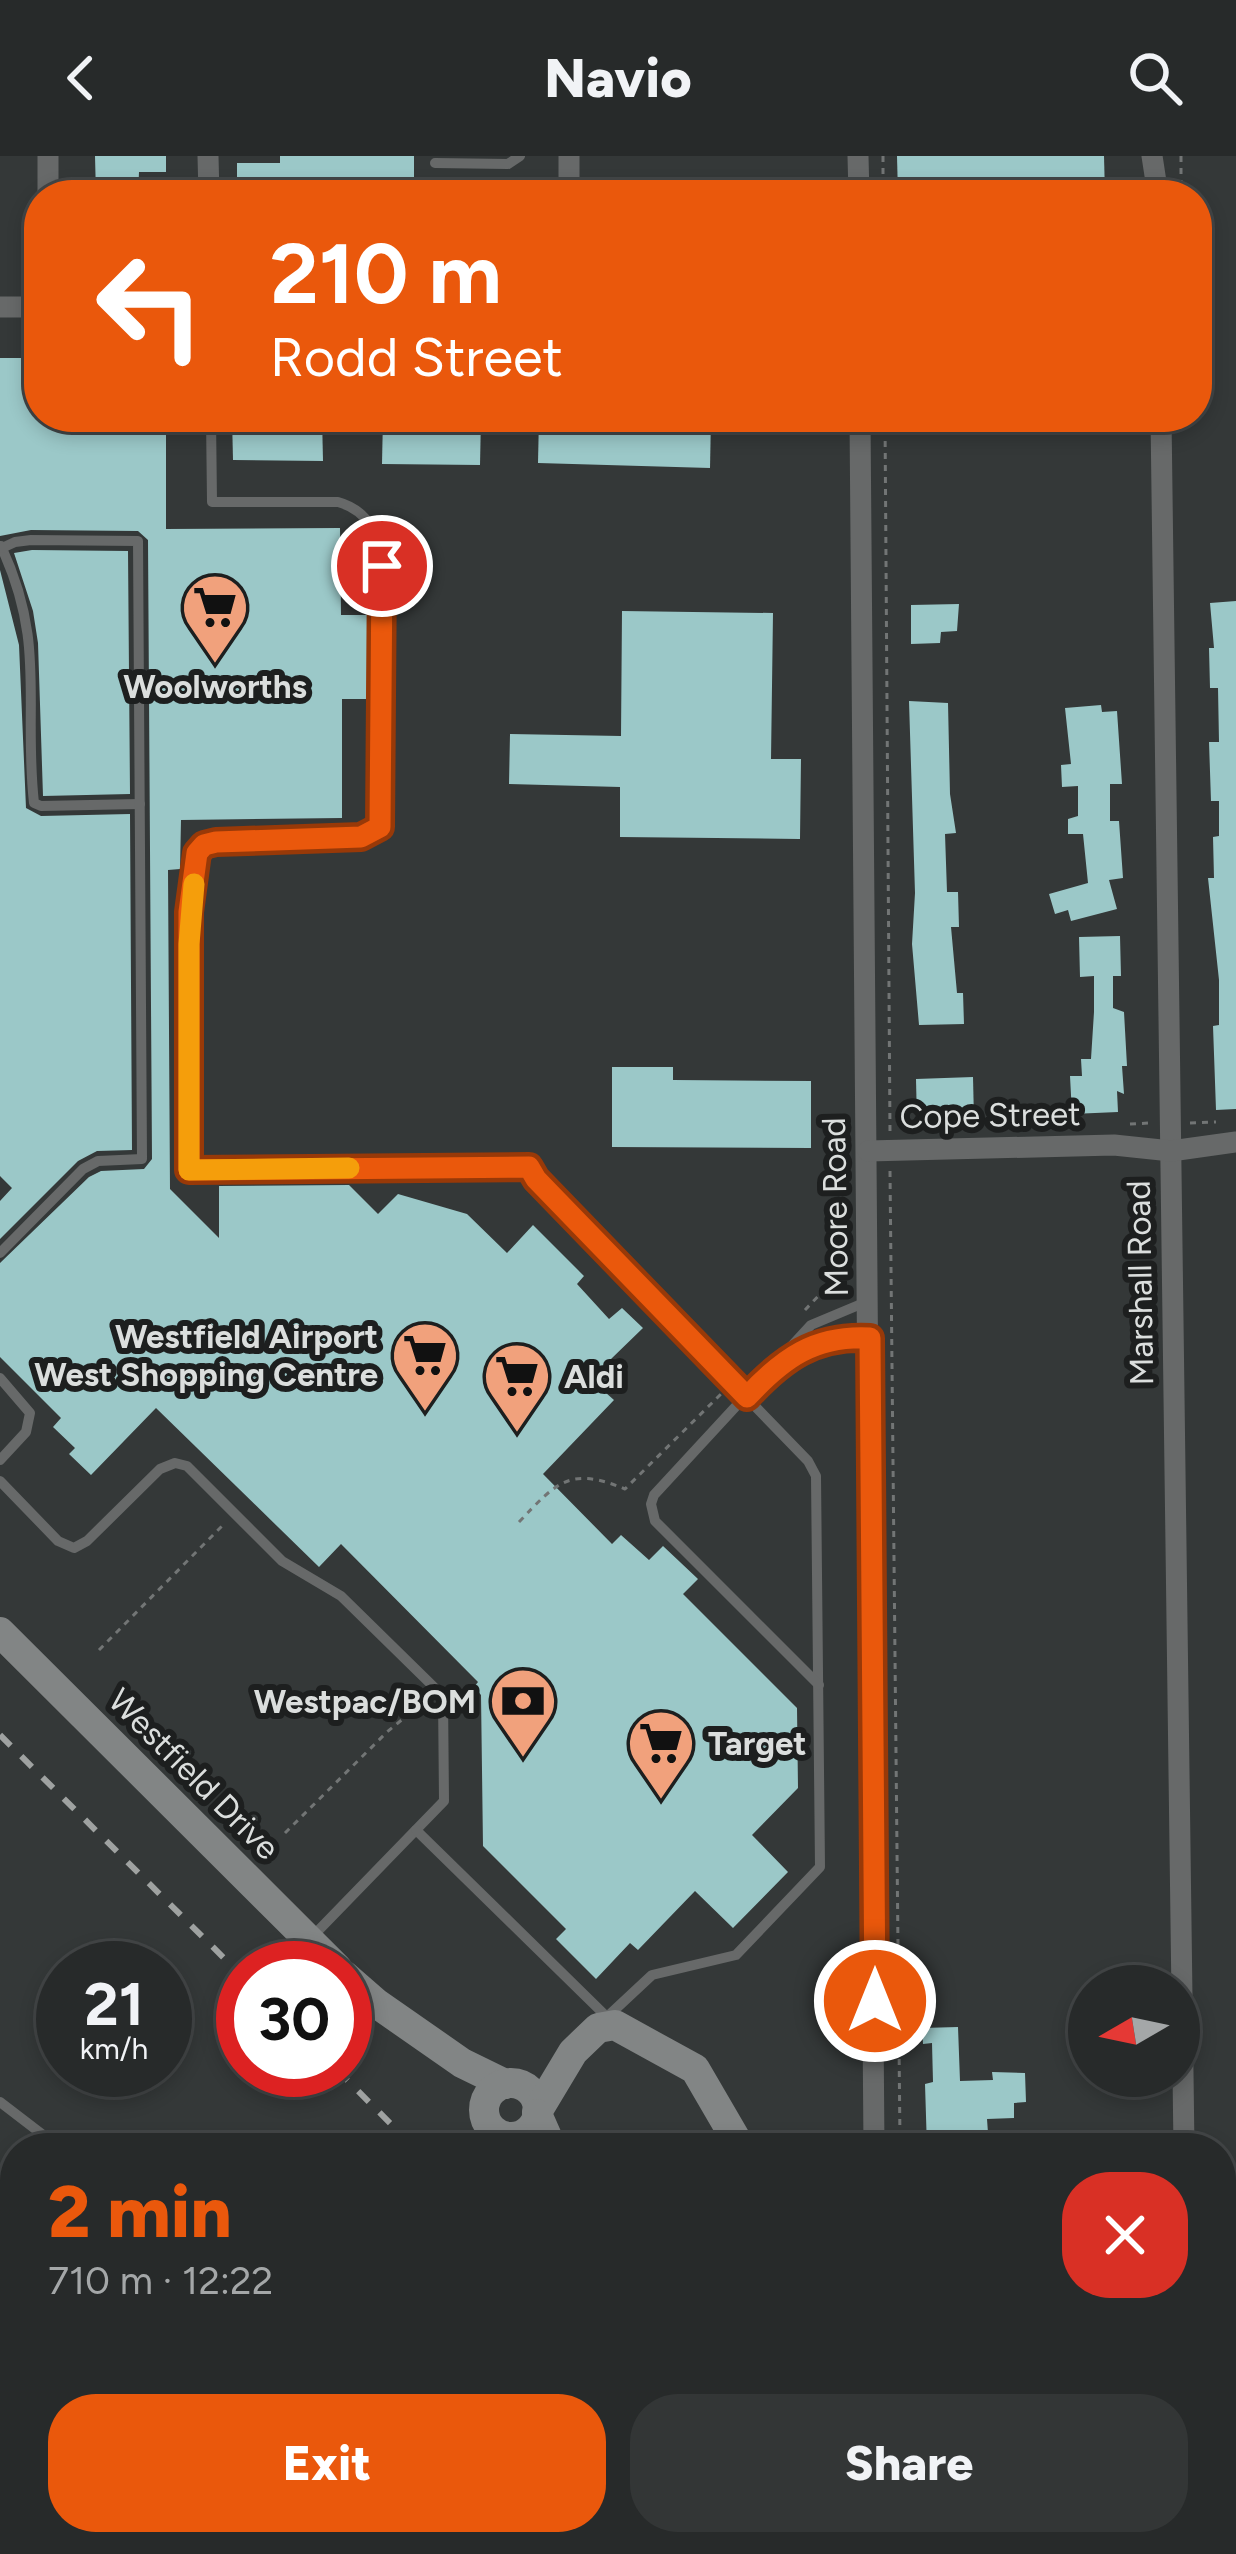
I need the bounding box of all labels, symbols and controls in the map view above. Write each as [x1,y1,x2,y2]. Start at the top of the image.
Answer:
icon: back [48,45,114,111]
icon: search [1122,45,1188,111]
text: Navio [544,46,692,111]
text: 210 m [270,223,502,324]
icon: left [72,228,228,384]
text: Rodd Street [270,325,563,390]
pin [331,515,433,617]
icon: arrive [349,533,415,599]
supermarket icon: Woolworths [180,572,250,666]
place label: Woolworths [123,667,307,706]
street label: Cope Street [899,1094,1081,1136]
street label: Moore Road [814,1117,856,1297]
street label: Marshall Road [1119,1180,1161,1386]
place label: Westfield Airport West Shopping Centre [34,1317,378,1394]
supermarket icon: Westfield Airport West Shopping Centre [390,1320,460,1414]
supermarket icon: Aldi [482,1341,552,1435]
place label: Aldi [564,1357,624,1396]
bank icon: Westpac/BOM [488,1666,558,1760]
street label: Westfield Drive [101,1681,287,1867]
place label: Westpac/BOM [254,1682,476,1721]
supermarket icon: Target [626,1708,696,1802]
place label: Target [708,1724,807,1763]
position arrow [812,1938,938,2064]
speed limit sign: 30 [216,1941,372,2097]
north arrow [1068,1965,1200,2097]
map controls [1068,1965,1200,2097]
text: 21 [84,1968,144,2040]
text: km/h [80,2030,148,2067]
text: 2 min [48,2169,232,2255]
button: close [1062,2172,1188,2298]
text: 710 m · 12:22 [48,2257,273,2304]
button: Exit [48,2394,606,2532]
button: Share [630,2394,1188,2532]

